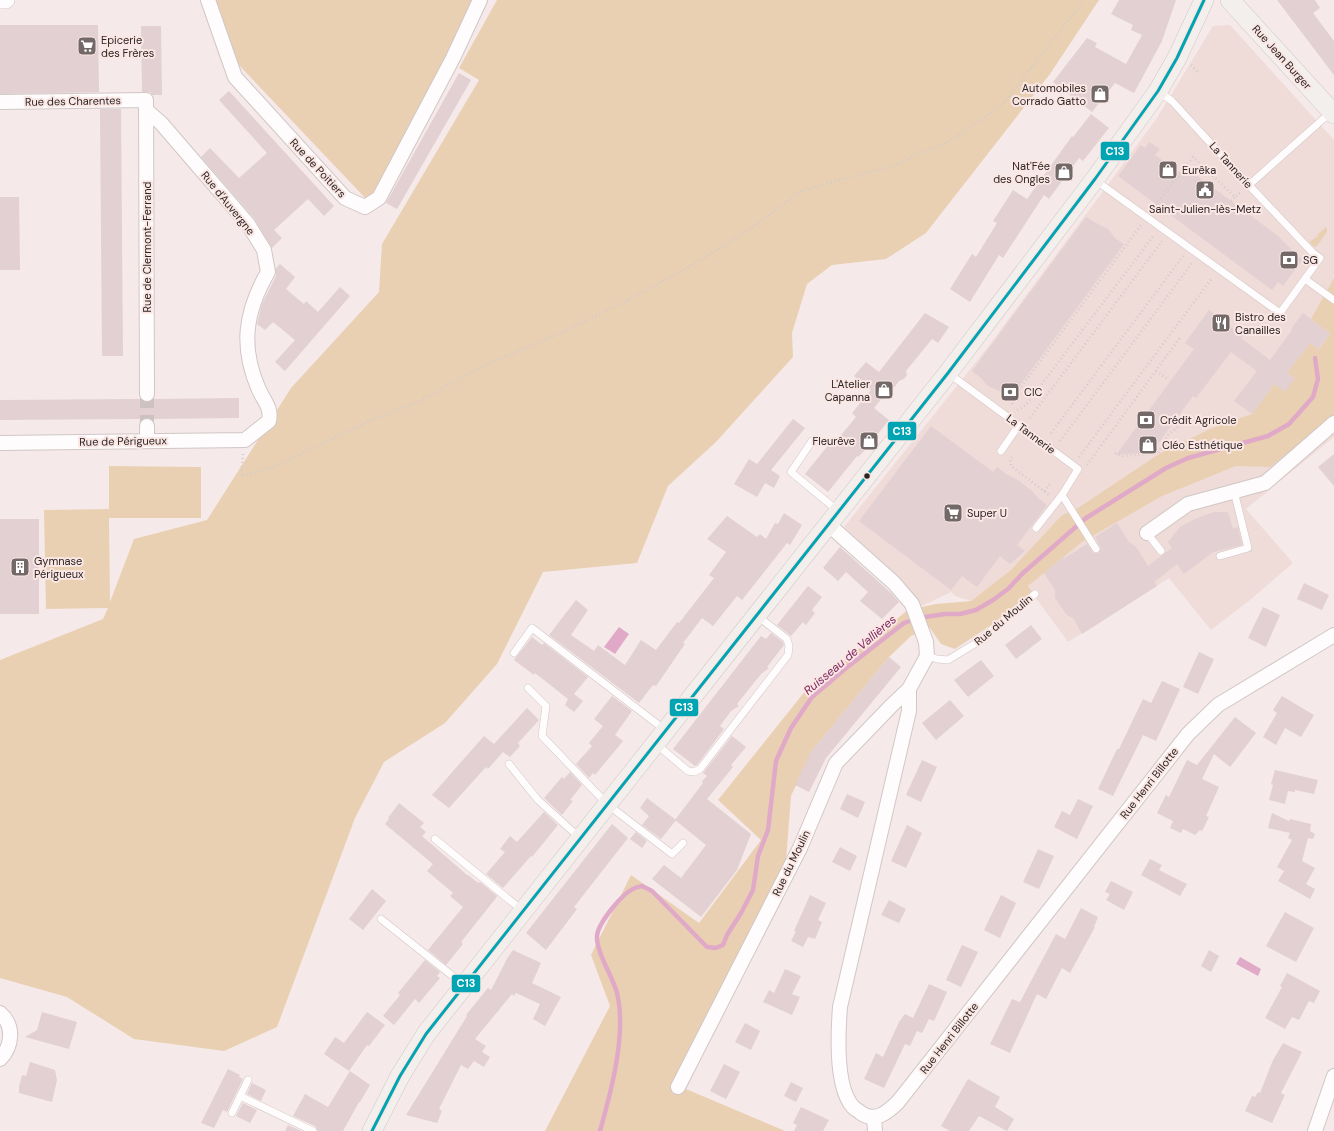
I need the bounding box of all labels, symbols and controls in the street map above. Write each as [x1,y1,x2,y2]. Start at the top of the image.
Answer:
street label: Rue Jean Burger [1249,22,1315,92]
place label: Epicerie des Frères [101,33,154,60]
supermarket icon: Epicerie des Frères [76,35,98,57]
place label: Automobiles Corrado Gatto [1012,81,1086,108]
shop icon: Automobiles Corrado Gatto [1089,83,1111,105]
street label: Rue des Charentes [25,93,121,109]
street label: Rue de Poitiers [287,135,349,201]
street label: La Tannerie [1206,139,1256,191]
line badge: C13 [1100,141,1130,161]
text: C13 [1106,144,1124,158]
place label: Nat'Fée des Ongles [993,159,1050,186]
shop icon: Eurêka [1157,159,1179,181]
shop icon: Nat'Fée des Ongles [1053,161,1075,183]
place label: Eurêka [1182,163,1216,177]
street label: Rue d'Auvergne [198,168,258,238]
public building icon: Saint-Julien-lès-Metz [1194,179,1216,201]
street label: Rue de Clermont-Ferrand [140,181,154,312]
place label: Saint-Julien-lès-Metz [1149,202,1261,216]
bank icon: SG [1278,249,1300,271]
place label: SG [1303,253,1318,267]
place label: Bistro des Canailles [1235,310,1286,337]
restaurant icon: Bistro des Canailles [1210,312,1232,334]
place label: L'Atelier Capanna [825,377,870,404]
shop icon: L'Atelier Capanna [873,379,895,401]
bank icon: CIC [999,381,1021,403]
place label: CIC [1024,385,1042,399]
bank icon: Crédit Agricole [1135,409,1157,431]
street label: La Tannerie [1004,411,1058,457]
place label: Crédit Agricole [1160,413,1236,427]
line badge: C13 [887,421,917,441]
text: C13 [893,424,911,438]
shop icon: Fleurêve [858,430,880,452]
street label: Rue de Périgueux [79,433,167,449]
place label: Fleurêve [812,434,855,448]
shop icon: Cléo Esthétique [1137,434,1159,456]
place label: Cléo Esthétique [1162,438,1243,452]
unlabelled marker [862,471,872,481]
supermarket icon: Super U [942,502,964,524]
place label: Super U [967,506,1007,520]
place label: Gymnase Périgueux [34,554,84,581]
building icon: Gymnase Périgueux [9,556,31,578]
street label: Rue du Moulin [971,592,1035,648]
water label: Ruisseau de Vallières [800,611,900,699]
line badge: C13 [669,698,699,717]
text: C13 [675,700,693,714]
street label: Rue Henri Billotte [1117,744,1181,822]
street label: Rue du Moulin [769,828,813,898]
line badge: C13 [451,974,481,993]
text: C13 [457,976,475,990]
street label: Rue Henri Billotte [917,999,981,1077]

